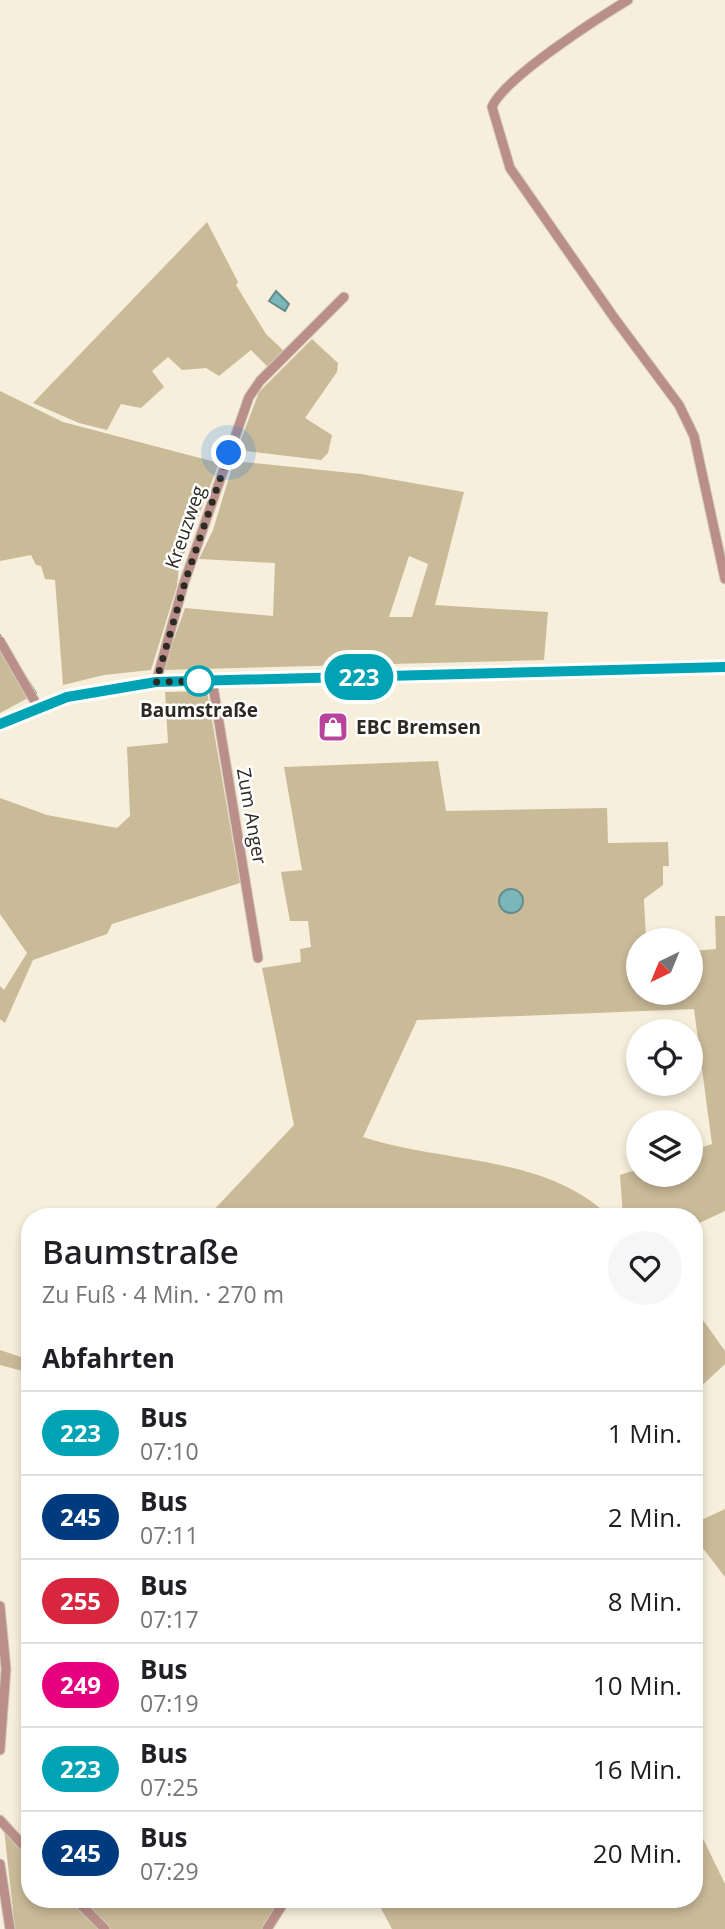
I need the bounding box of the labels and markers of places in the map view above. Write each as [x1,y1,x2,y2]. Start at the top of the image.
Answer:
marker: Baumstraße [184,666,214,696]
place label: Baumstraße [140,697,258,723]
shop icon: EBC Bremsen [316,710,350,744]
place label: EBC Bremsen [356,714,481,740]

